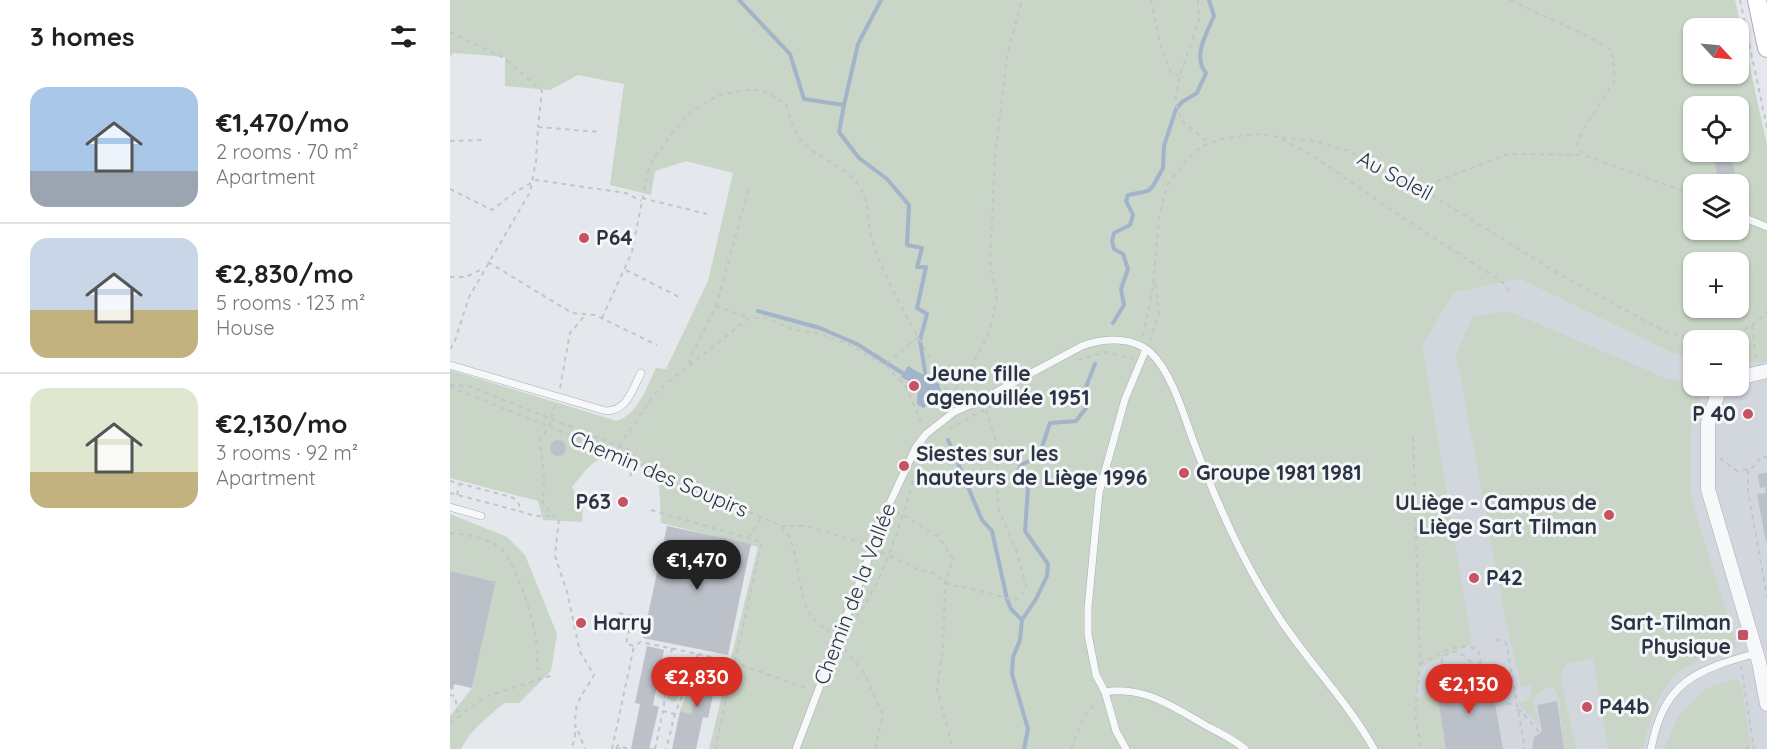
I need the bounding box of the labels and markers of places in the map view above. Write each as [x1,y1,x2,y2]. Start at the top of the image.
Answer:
place label: P64 [596,224,633,250]
marker: P64 [577,231,591,245]
place label: Jeune fille agenouillée 1951 [926,360,1090,410]
marker: Jeune fille agenouillée 1951 [907,379,921,393]
place label: P 40 [1692,400,1736,426]
marker: P 40 [1741,407,1755,421]
place label: Siestes sur les hauteurs de Liège 1996 [916,440,1147,490]
marker: Siestes sur les hauteurs de Liège 1996 [897,459,911,473]
place label: Groupe 1981 1981 [1196,459,1362,485]
marker: Groupe 1981 1981 [1177,466,1191,480]
place label: P63 [575,488,611,514]
place label: ULiège - Campus de Liège Sart Tilman [1395,489,1597,539]
marker: P63 [616,495,630,509]
marker: ULiège - Campus de Liège Sart Tilman [1602,508,1616,522]
pin: €1,470 [648,540,746,591]
place label: P42 [1486,564,1523,590]
marker: P42 [1467,571,1481,585]
place label: Harry [593,609,652,635]
place label: Sart-Tilman Physique [1610,609,1731,659]
marker: Harry [574,616,588,630]
marker: Sart-Tilman Physique [1736,628,1750,642]
pin: €2,830 [648,657,746,708]
pin: €2,130 [1420,664,1518,715]
place label: P44b [1599,693,1650,719]
marker: P44b [1580,700,1594,714]

